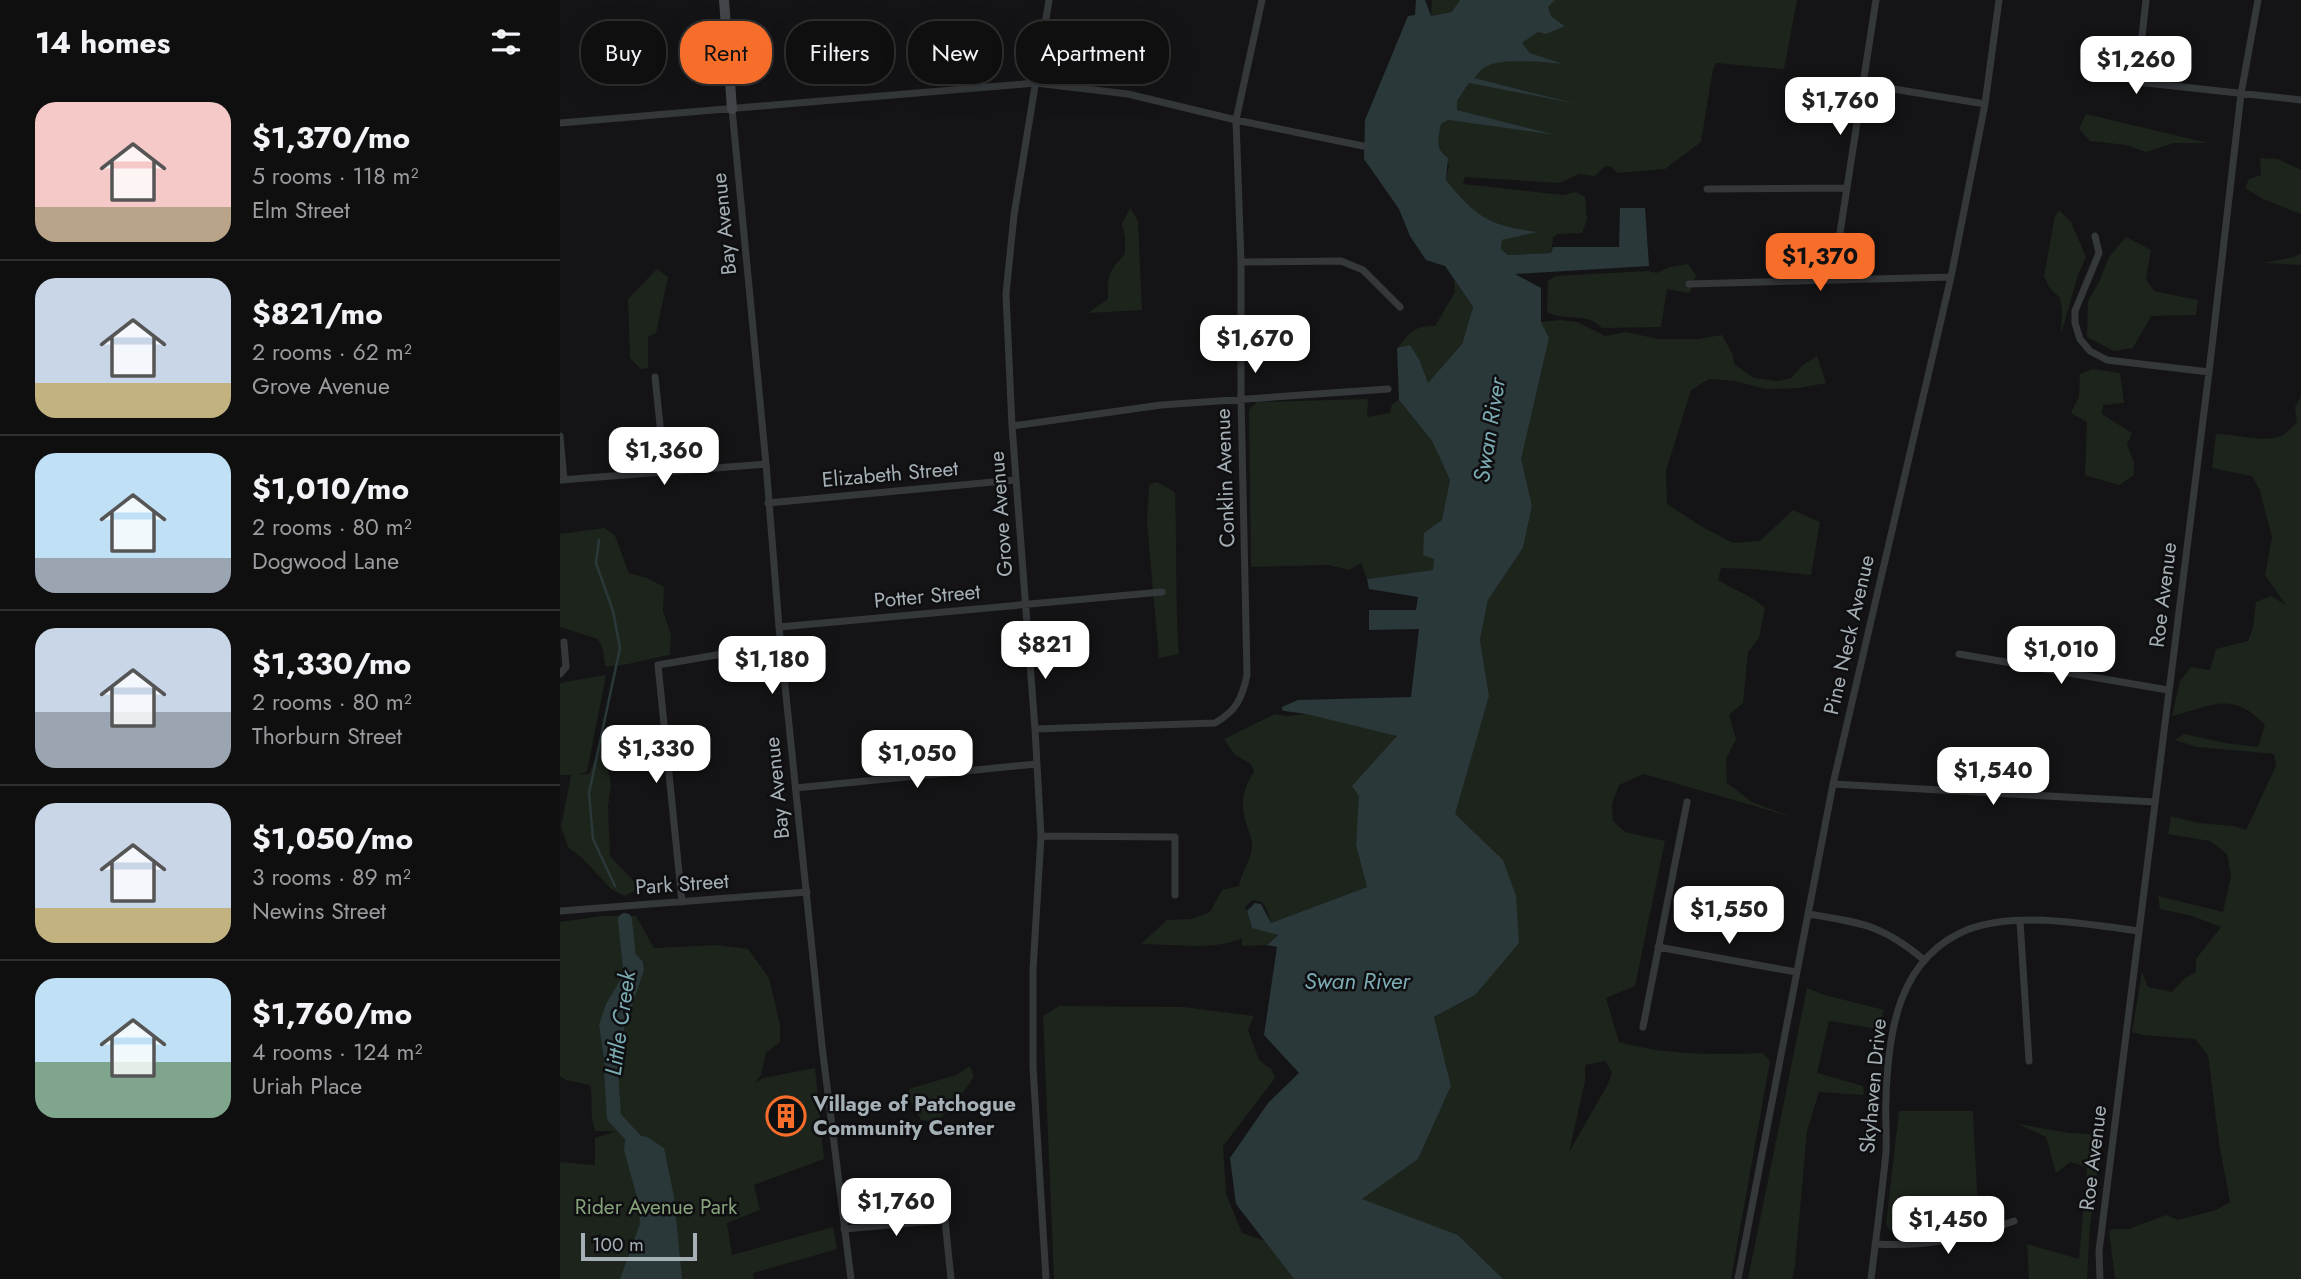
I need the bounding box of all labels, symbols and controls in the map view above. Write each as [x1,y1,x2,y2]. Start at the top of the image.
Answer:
text: 14 homes [35,21,170,64]
chip: Buy [581,21,666,84]
chip: Rent [680,21,772,84]
chip: Filters [786,21,894,84]
chip: New [908,21,1002,84]
chip: Apartment [1016,21,1169,84]
icon: filters [487,23,525,61]
pin: $1,260 [2079,36,2193,96]
text: $1,260 [2096,42,2176,76]
pin: $1,760 [1783,78,1897,137]
text: $1,760 [1801,83,1879,117]
text: $1,370/mo [252,116,410,159]
icon: home [91,130,175,214]
text: 5 rooms · 118 m² [252,159,419,193]
street label: Bay Avenue [704,171,744,277]
text: Elm Street [252,193,350,227]
pin: $1,370 [1763,233,1877,293]
text: $1,370 [1782,239,1858,273]
text: $821/mo [252,292,383,335]
icon: home [91,306,175,390]
pin: $1,670 [1198,316,1312,375]
text: $1,670 [1216,321,1294,355]
text: 2 rooms · 62 m² [252,335,412,369]
text: Grove Avenue [252,369,390,403]
water label: Swan River [1464,374,1514,485]
street label: Conklin Avenue [1208,408,1242,548]
pin: $1,360 [607,428,721,487]
text: $1,360 [625,433,703,467]
street label: Grove Avenue [982,450,1020,578]
street label: Elizabeth Street [821,453,959,495]
text: $1,010/mo [252,467,409,510]
icon: home [91,481,175,565]
text: 2 rooms · 80 m² [252,510,412,544]
street label: Roe Avenue [2142,541,2184,649]
text: Dogwood Lane [252,544,399,578]
street label: Pine Neck Avenue [1816,552,1882,718]
street label: Potter Street [872,576,982,616]
pin: $821 [1004,622,1086,681]
pin: $1,010 [2004,626,2118,686]
text: $821 [1017,627,1073,661]
text: $1,010 [2023,632,2099,666]
pin: $1,180 [715,636,829,696]
text: $1,330/mo [252,642,411,685]
text: $1,180 [735,642,809,676]
icon: home [91,656,175,740]
text: 2 rooms · 80 m² [252,685,412,719]
text: Thorburn Street [252,719,402,753]
pin: $1,330 [599,726,713,785]
pin: $1,050 [860,730,974,790]
text: $1,330 [617,731,695,765]
street label: Bay Avenue [757,735,797,841]
text: $1,050 [878,736,956,770]
pin: $1,540 [1936,748,2050,807]
text: $1,540 [1953,753,2033,787]
text: $1,050/mo [252,817,413,860]
icon: home [91,831,175,915]
text: 3 rooms · 89 m² [252,860,411,894]
street label: Park Street [634,866,730,902]
pin: $1,550 [1672,886,1786,946]
text: $1,550 [1690,892,1768,926]
text: Newins Street [252,894,386,928]
water label: Swan River [1304,964,1411,998]
water label: Little Creek [596,967,644,1078]
text: $1,760/mo [252,992,412,1035]
icon: home [91,1006,175,1090]
street label: Skyhaven Drive [1852,1017,1894,1155]
text: 4 rooms · 124 m² [252,1035,423,1069]
text: Uriah Place [252,1069,362,1103]
place label: Village of Patchogue Community Center [812,1089,1016,1143]
building icon: Village of Patchogue Community Center [765,1095,807,1137]
street label: Roe Avenue [2072,1104,2114,1212]
pin: $1,760 [839,1178,953,1238]
text: $1,760 [857,1184,935,1218]
park label: Rider Avenue Park [575,1192,738,1222]
pin: $1,450 [1891,1196,2005,1256]
text: $1,450 [1908,1202,1988,1236]
scale bar [581,1230,696,1262]
text: 100 m [592,1231,644,1258]

